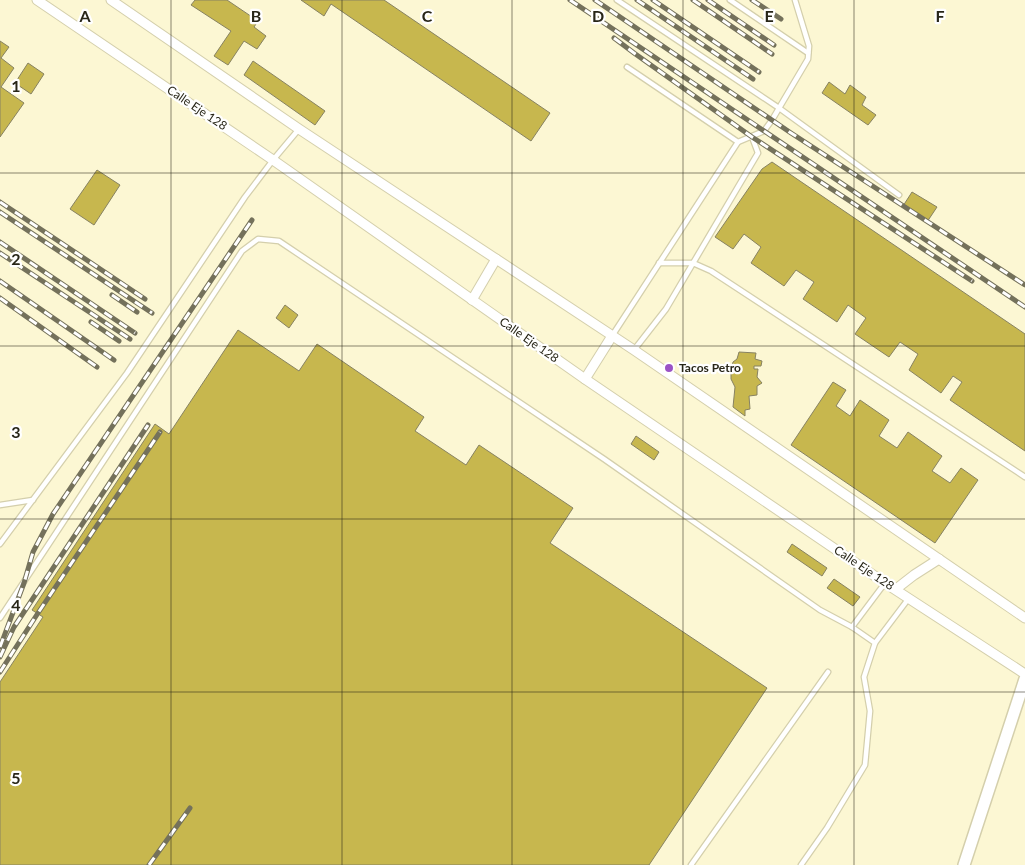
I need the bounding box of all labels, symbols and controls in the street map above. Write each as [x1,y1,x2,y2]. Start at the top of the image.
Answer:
text: A [78,6,91,25]
text: B [251,6,261,25]
text: C [422,6,433,25]
text: D [592,6,604,25]
text: E [764,6,774,25]
text: F [935,6,945,25]
text: 1 [11,76,21,95]
street label: Calle Eje 128 [164,82,230,133]
text: 2 [11,249,21,268]
street label: Calle Eje 128 [497,314,562,366]
place label: Tacos Petro [679,360,741,375]
marker: Tacos Petro [663,362,675,374]
text: 3 [11,422,21,441]
street label: Calle Eje 128 [831,542,897,593]
text: 4 [11,595,21,614]
text: 5 [11,768,21,787]

